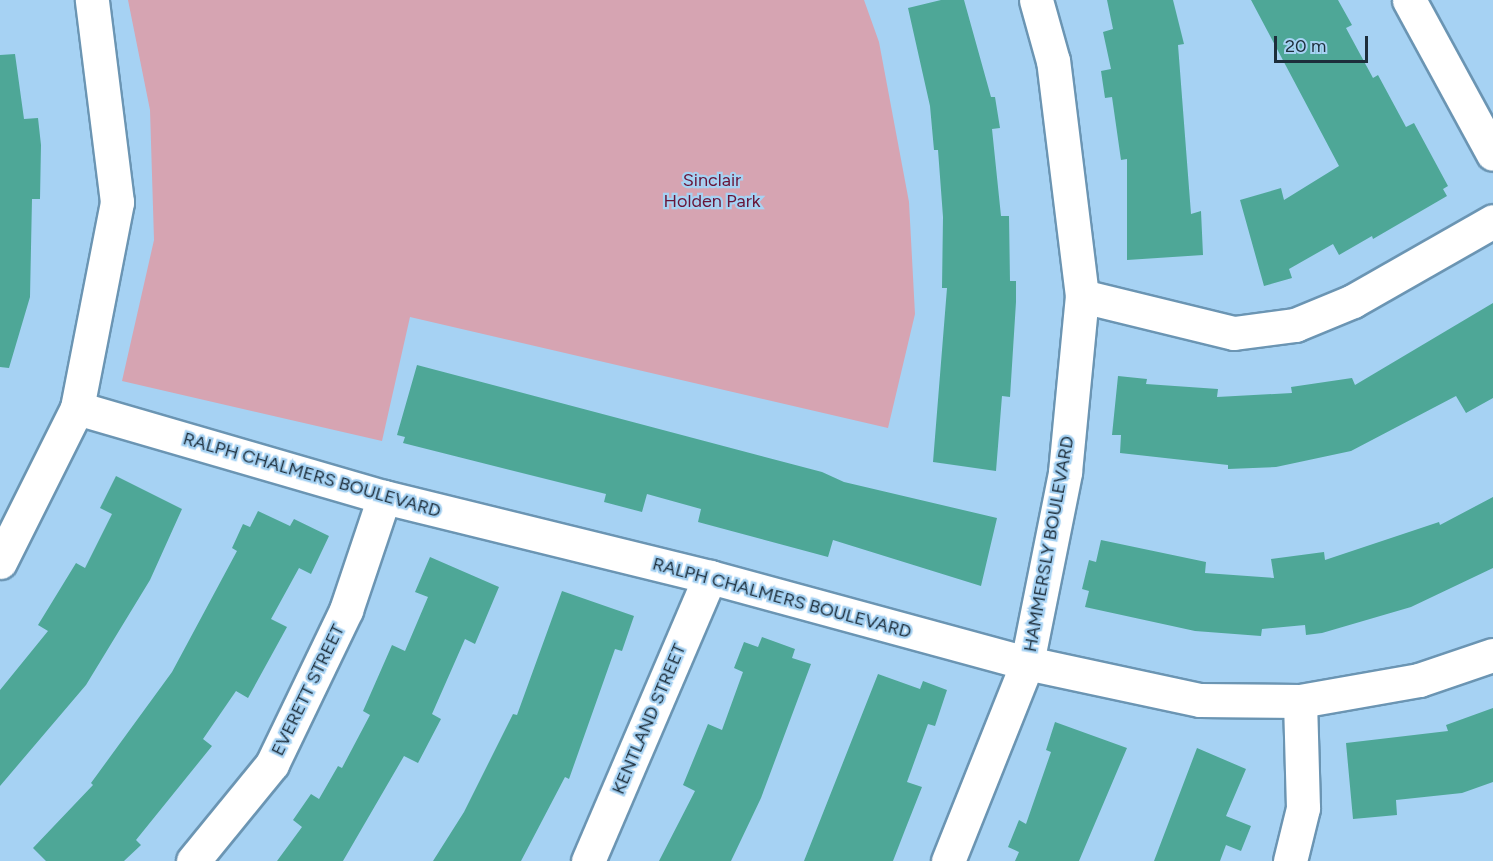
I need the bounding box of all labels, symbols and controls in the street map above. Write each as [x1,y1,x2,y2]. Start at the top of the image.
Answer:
scale bar [1277,24,1372,62]
text: 20 m [1285,35,1326,57]
park label: Sinclair Holden Park [663,170,761,213]
street label: RALPH CHALMERS BOULEVARD [181,428,443,522]
street label: HAMMERSLY BOULEVARD [1019,434,1079,654]
street label: RALPH CHALMERS BOULEVARD [650,553,914,643]
street label: EVERETT STREET [267,621,349,759]
street label: KENTLAND STREET [608,641,690,797]

